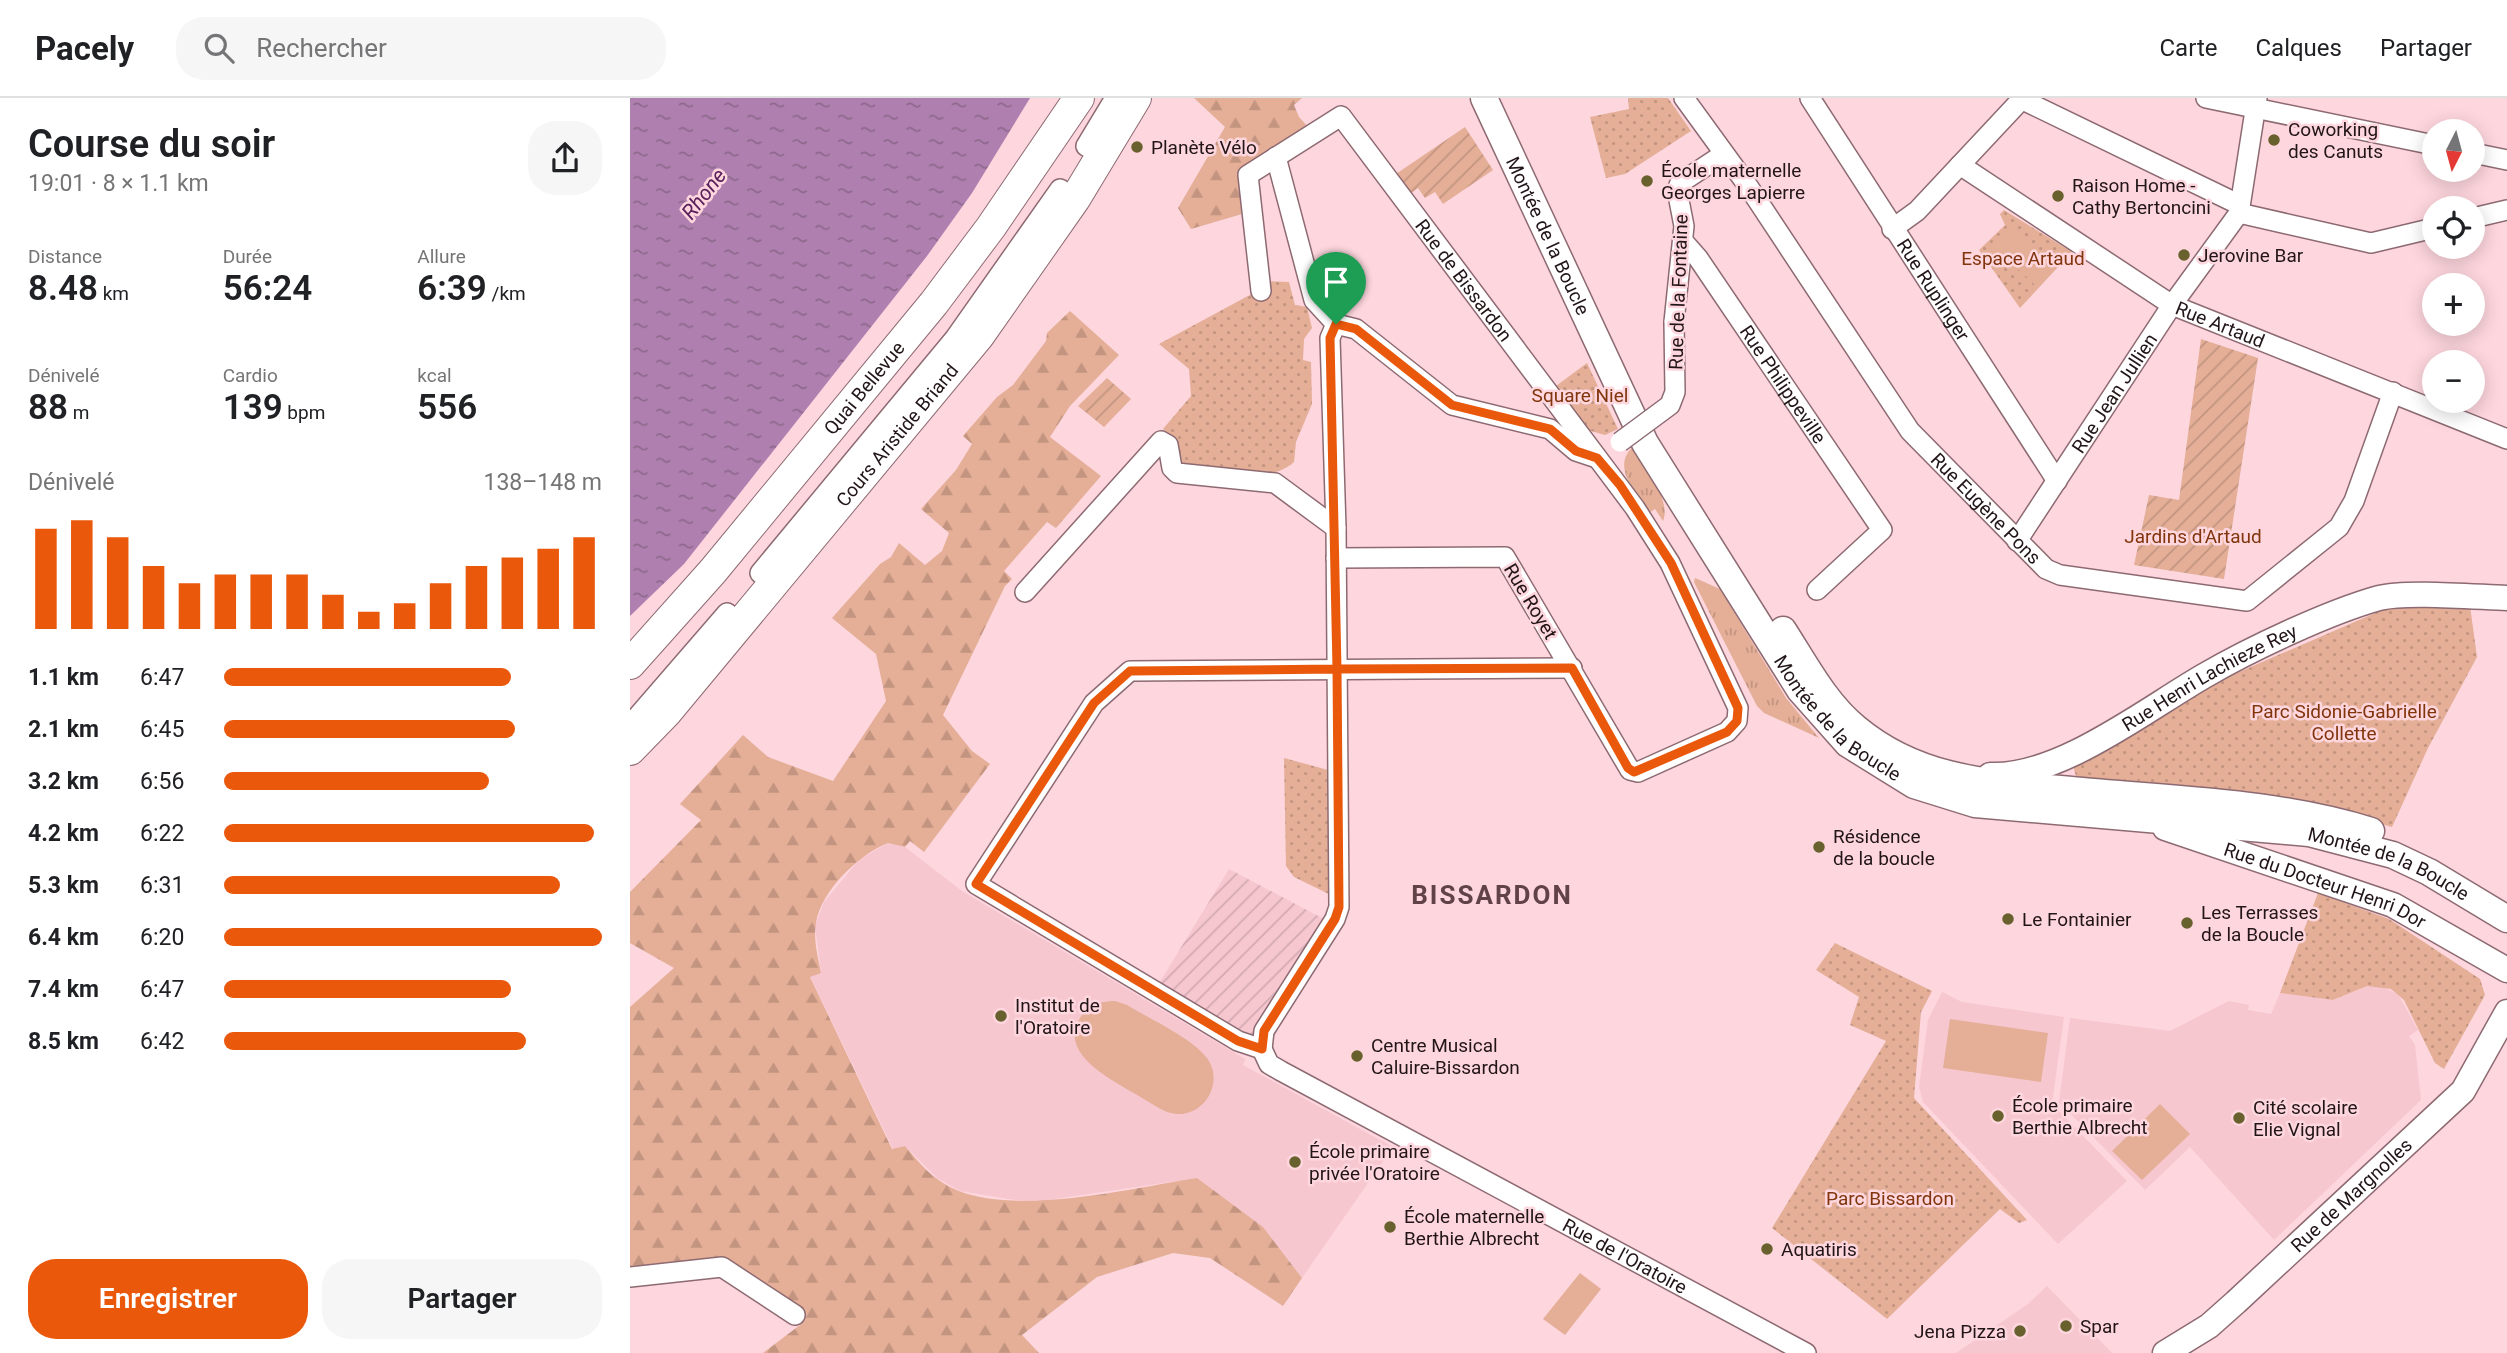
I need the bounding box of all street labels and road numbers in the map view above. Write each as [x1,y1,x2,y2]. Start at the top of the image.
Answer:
street label: Montée de la Boucle [1501,153,1595,319]
street label: Rue de la Fontaine [1664,214,1693,370]
street label: Rue de Bissardon [1410,215,1517,346]
street label: Rue Ruplinger [1892,235,1975,346]
street label: Rue Artaud [2172,297,2268,353]
street label: Rue Philippeville [1735,321,1831,448]
street label: Rue Jean Jullien [2067,329,2162,458]
street label: Quai Bellevue [819,337,910,440]
street label: Cours Aristide Briand [831,359,963,511]
street label: Rue Eugène Pons [1926,448,2046,569]
street label: Rue Royet [1499,559,1562,643]
street label: Rue Henri Lachieze Rey [2118,620,2301,736]
street label: Montée de la Boucle [1769,651,1905,786]
street label: Montée de la Boucle [2306,822,2473,905]
street label: Rue du Docteur Henri Dor [2221,838,2430,934]
street label: Rue de Margnolles [2286,1133,2417,1257]
street label: Rue de l'Oratoire [1559,1214,1691,1299]

